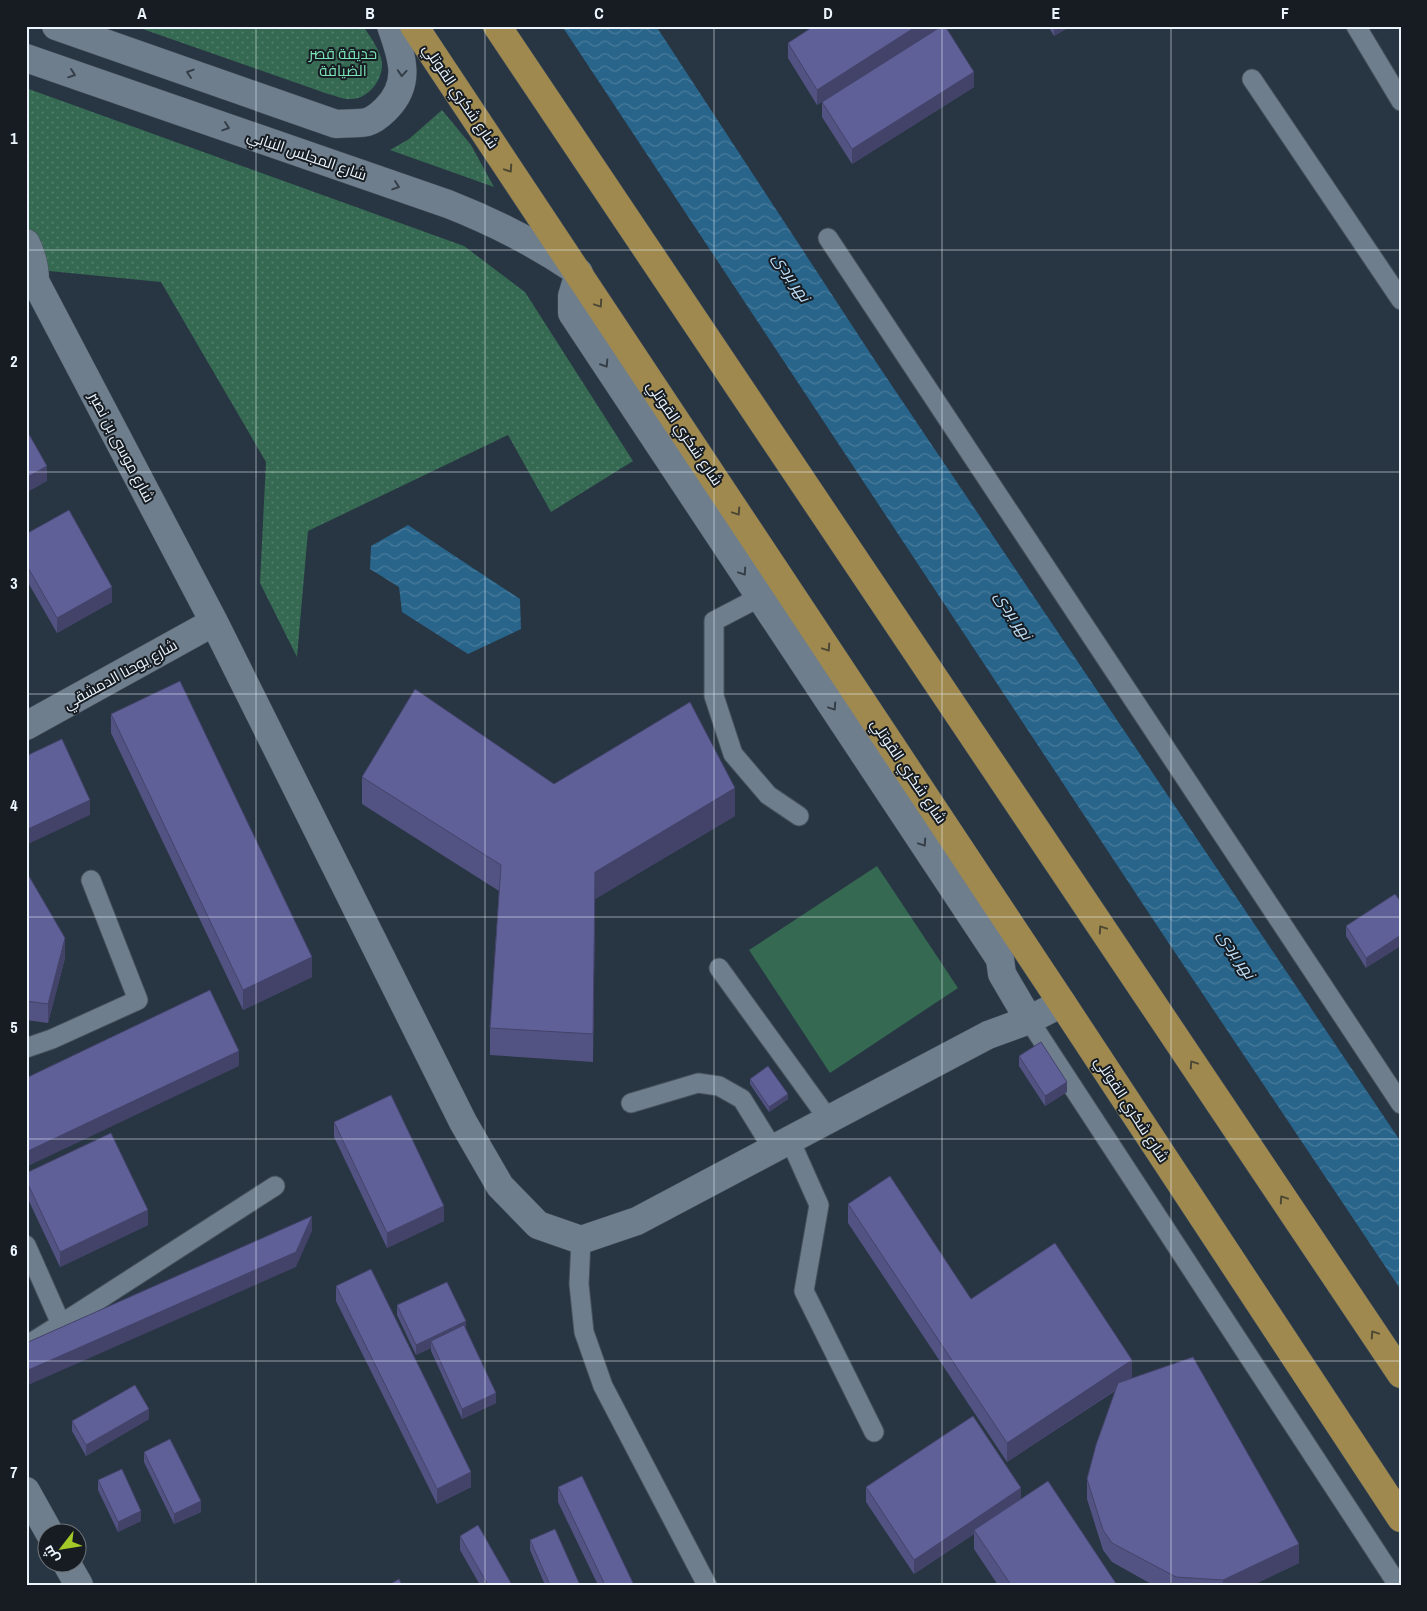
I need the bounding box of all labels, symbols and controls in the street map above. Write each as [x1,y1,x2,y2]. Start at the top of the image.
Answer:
text: A [137,2,147,24]
text: B [365,2,375,24]
text: C [594,2,604,24]
text: D [823,2,833,24]
text: E [1052,2,1061,24]
text: F [1281,2,1289,24]
street label: شارع شكري القوتلي [416,39,504,154]
park label: حديقة قصر الضيافة [308,43,377,81]
one-way arrow [68,68,76,78]
one-way arrow [186,69,195,79]
one-way arrow [397,69,408,77]
one-way arrow [221,121,230,131]
street label: شارع المجلس النيابي [244,125,370,187]
text: 1 [10,127,18,149]
one-way arrow [503,163,512,172]
one-way arrow [391,180,400,190]
water label: نهر بردى [768,248,817,307]
one-way arrow [593,298,602,308]
text: 2 [10,350,18,372]
one-way arrow [599,358,608,367]
street label: شارع شكري القوتلي [640,376,728,491]
street label: شارع موسى بن نصير [83,387,160,506]
one-way arrow [731,507,741,516]
one-way arrow [737,566,746,576]
text: 3 [10,572,18,594]
water label: نهر بردى [990,586,1039,645]
street label: شارع يوحنا الدمشقي [59,634,182,716]
one-way arrow [821,642,830,651]
one-way arrow [827,702,836,711]
street label: شارع شكري القوتلي [864,714,952,829]
text: 4 [10,794,18,816]
one-way arrow [917,837,926,846]
one-way arrow [1099,925,1108,935]
water label: نهر بردى [1213,925,1262,984]
text: 5 [10,1016,18,1038]
street label: شارع شكري القوتلي [1088,1052,1174,1167]
one-way arrow [1190,1060,1199,1070]
one-way arrow [1280,1195,1289,1205]
text: 6 [10,1239,18,1261]
one-way arrow [1370,1330,1380,1339]
text: 7 [10,1461,18,1483]
north arrow [38,1524,88,1574]
text: ش [38,1542,63,1567]

